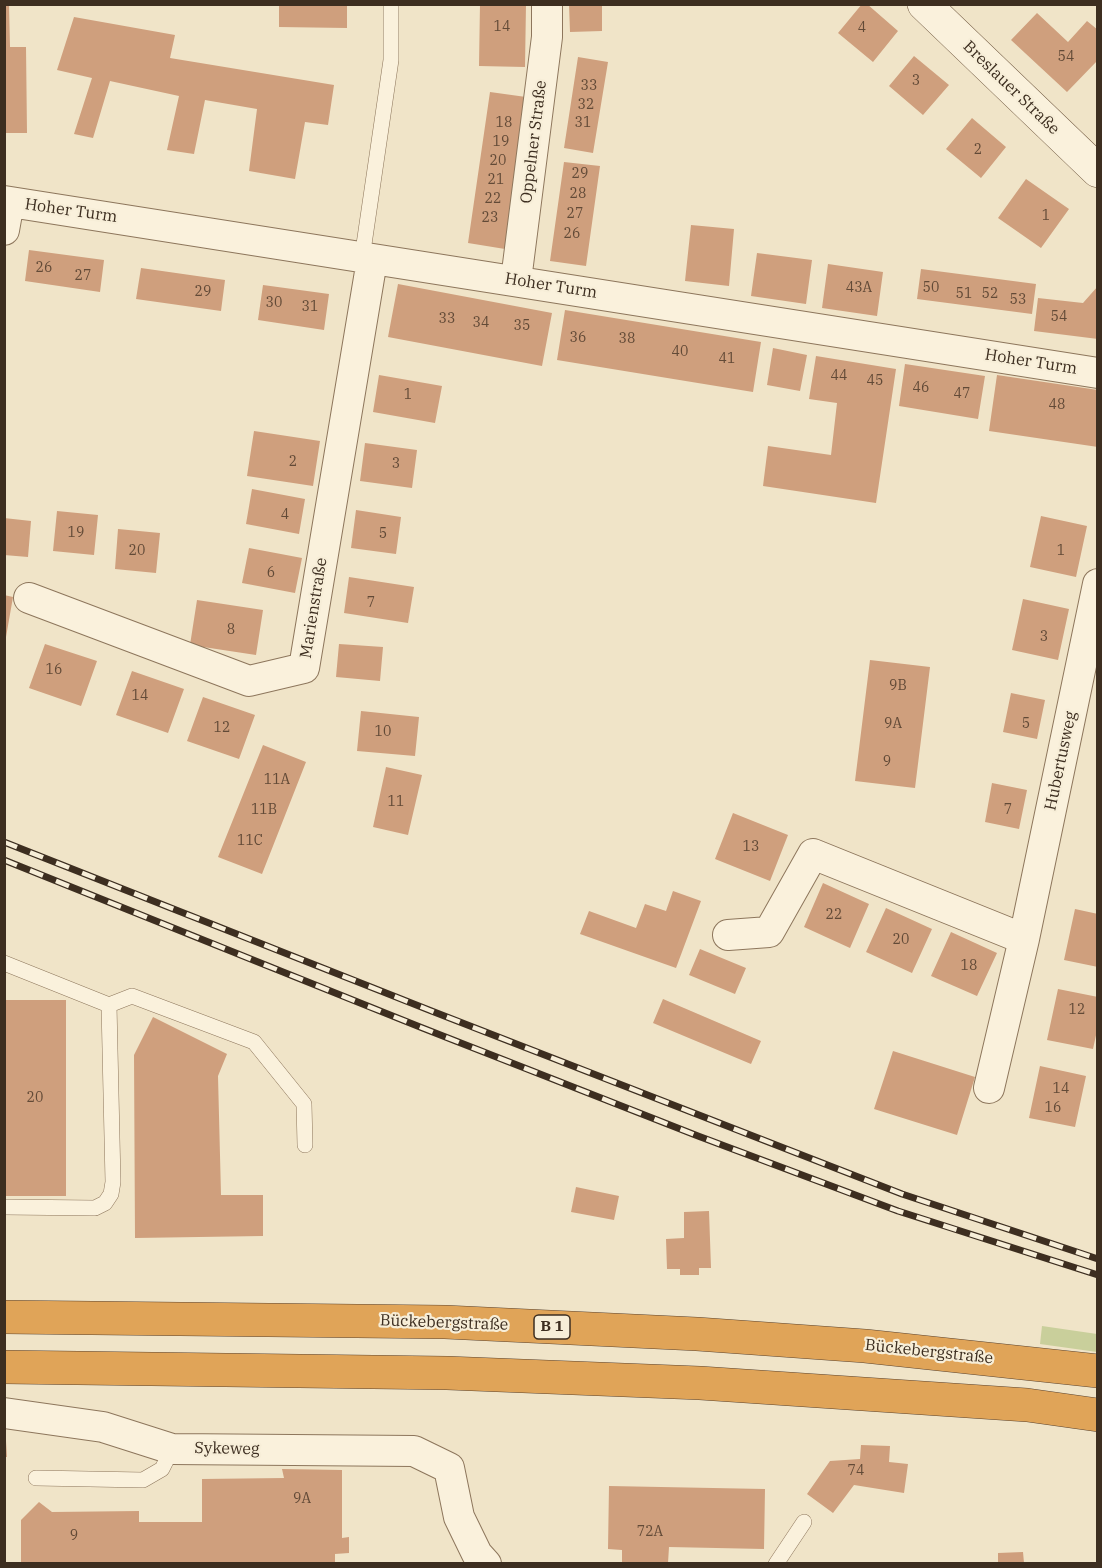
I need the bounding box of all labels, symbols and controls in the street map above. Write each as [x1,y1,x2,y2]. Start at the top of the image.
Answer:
house number: 14 [494,19,510,35]
house number: 4 [858,20,866,36]
street label: Breslauer Straße [959,37,1063,139]
house number: 54 [1058,49,1074,65]
house number: 3 [912,73,920,89]
house number: 33 [581,78,597,94]
street label: Oppelner Straße [517,79,551,205]
house number: 32 [578,97,594,113]
house number: 18 [496,115,512,131]
house number: 31 [575,115,591,131]
house number: 19 [493,134,509,150]
house number: 2 [974,142,982,158]
house number: 20 [490,153,506,169]
house number: 29 [572,166,588,182]
house number: 21 [488,172,504,188]
house number: 28 [570,186,586,202]
house number: 22 [485,191,501,207]
street label: Hoher Turm [23,195,119,227]
house number: 27 [567,206,583,222]
house number: 1 [1042,208,1050,224]
house number: 23 [482,210,498,226]
house number: 26 [564,226,580,242]
house number: 26 [36,260,52,276]
house number: 27 [75,268,91,284]
street label: Hoher Turm [503,269,599,303]
house number: 43A [846,280,872,296]
house number: 50 [923,280,939,296]
house number: 29 [195,284,211,300]
house number: 51 [956,286,972,302]
house number: 52 [982,286,998,302]
house number: 53 [1010,292,1026,308]
house number: 30 [266,295,282,311]
house number: 31 [302,299,318,315]
house number: 54 [1051,309,1067,325]
house number: 33 [439,311,455,327]
house number: 34 [473,315,489,331]
house number: 35 [514,318,530,334]
house number: 36 [570,330,586,346]
house number: 38 [619,331,635,347]
house number: 40 [672,344,688,360]
street label: Hoher Turm [983,345,1079,379]
house number: 41 [719,351,735,367]
house number: 44 [831,368,847,384]
house number: 45 [867,373,883,389]
house number: 46 [913,380,929,396]
house number: 47 [954,386,970,402]
house number: 1 [404,387,412,403]
house number: 48 [1049,397,1065,413]
house number: 2 [289,454,297,470]
house number: 3 [392,456,400,472]
house number: 4 [281,507,289,523]
house number: 19 [68,525,84,541]
house number: 5 [379,526,387,542]
house number: 20 [129,543,145,559]
house number: 1 [1057,543,1065,559]
street label: Marienstraße [297,556,331,660]
house number: 6 [267,565,275,581]
house number: 7 [367,595,375,611]
house number: 8 [227,622,235,638]
house number: 3 [1040,629,1048,645]
house number: 16 [46,662,62,678]
house number: 9B [889,678,907,694]
house number: 14 [132,688,148,704]
street label: Hubertusweg [1041,710,1081,812]
house number: 9A [884,716,902,732]
house number: 5 [1022,716,1030,732]
house number: 12 [214,720,230,736]
house number: 10 [375,724,391,740]
house number: 9 [883,754,891,770]
house number: 11A [264,772,290,788]
house number: 11 [388,794,404,810]
house number: 11B [251,802,277,818]
house number: 7 [1004,802,1012,818]
house number: 11C [237,833,263,849]
house number: 13 [743,839,759,855]
house number: 22 [826,907,842,923]
house number: 20 [893,932,909,948]
house number: 18 [961,958,977,974]
house number: 12 [1069,1002,1085,1018]
house number: 14 [1053,1081,1069,1097]
house number: 20 [27,1090,43,1106]
house number: 16 [1045,1100,1061,1116]
street label: Bückebergstraße [379,1311,509,1335]
road number: B 1 [534,1315,570,1339]
street label: Bückebergstraße [864,1336,994,1368]
street label: Sykeweg [194,1439,260,1459]
house number: 74 [848,1463,864,1479]
house number: 9A [293,1491,311,1507]
house number: 72A [637,1524,663,1540]
house number: 9 [70,1528,78,1544]

